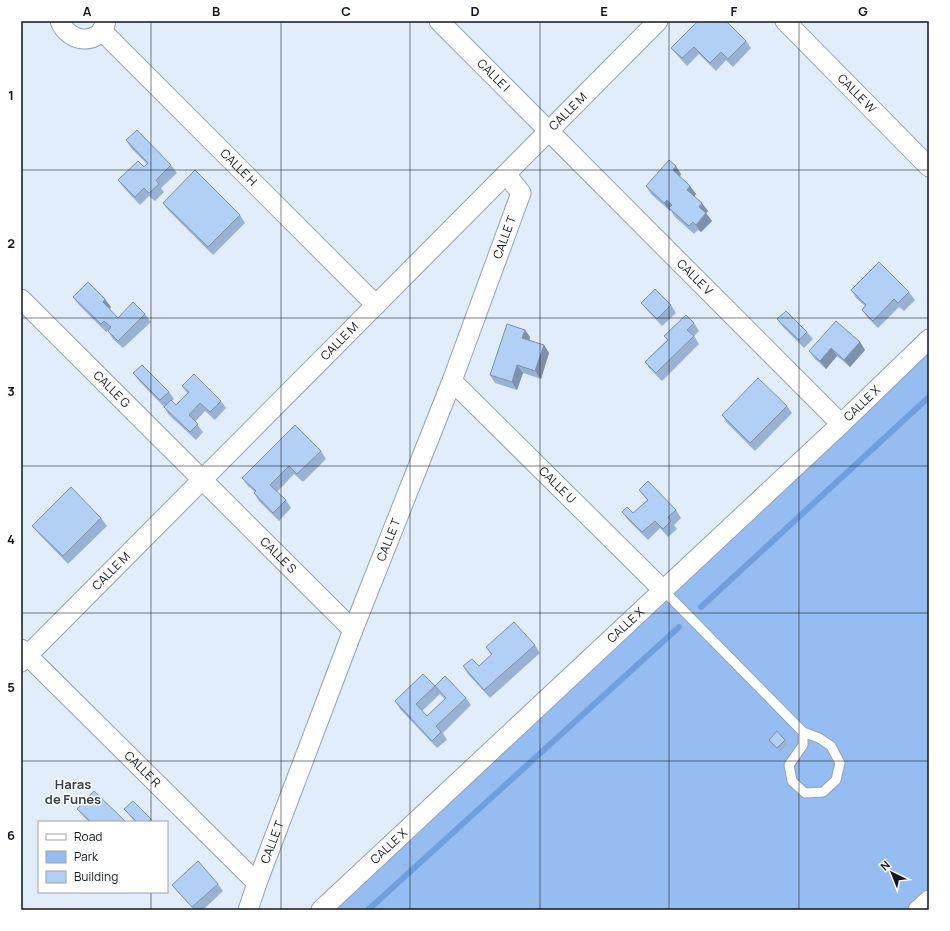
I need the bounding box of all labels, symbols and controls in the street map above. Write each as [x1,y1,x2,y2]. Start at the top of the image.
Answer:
text: A [83,2,92,20]
text: B [212,2,220,20]
text: C [341,2,351,20]
text: D [470,2,480,20]
text: E [600,2,608,20]
text: F [731,2,738,20]
text: G [858,2,868,20]
street label: CALLE I [473,55,514,95]
street label: CALLE W [834,70,881,117]
text: 1 [8,86,14,104]
street label: CALLE M [545,88,590,134]
street label: CALLE H [217,145,261,189]
street label: CALLE T [489,213,520,261]
text: 2 [7,234,15,252]
street label: CALLE V [673,255,717,299]
street label: CALLE M [316,318,362,364]
street label: CALLE G [90,367,135,412]
street label: CALLE X [840,381,884,425]
text: 3 [7,382,15,400]
street label: CALLE U [535,463,580,507]
street label: CALLE T [372,515,405,564]
text: 4 [7,530,15,548]
street label: CALLE S [257,533,300,577]
street label: CALLE M [88,548,134,594]
street label: CALLE X [603,603,648,646]
text: 5 [7,678,15,696]
street label: CALLE R [121,747,165,791]
district label: Haras de Funes [45,775,101,808]
street label: CALLE T [256,817,288,866]
legend [38,821,168,893]
street label: CALLE X [366,824,411,868]
text: 6 [7,826,15,844]
text: Road [74,828,102,845]
text: Park [74,848,99,865]
north arrow [872,853,912,893]
text: N [877,857,893,874]
text: Building [74,868,118,885]

